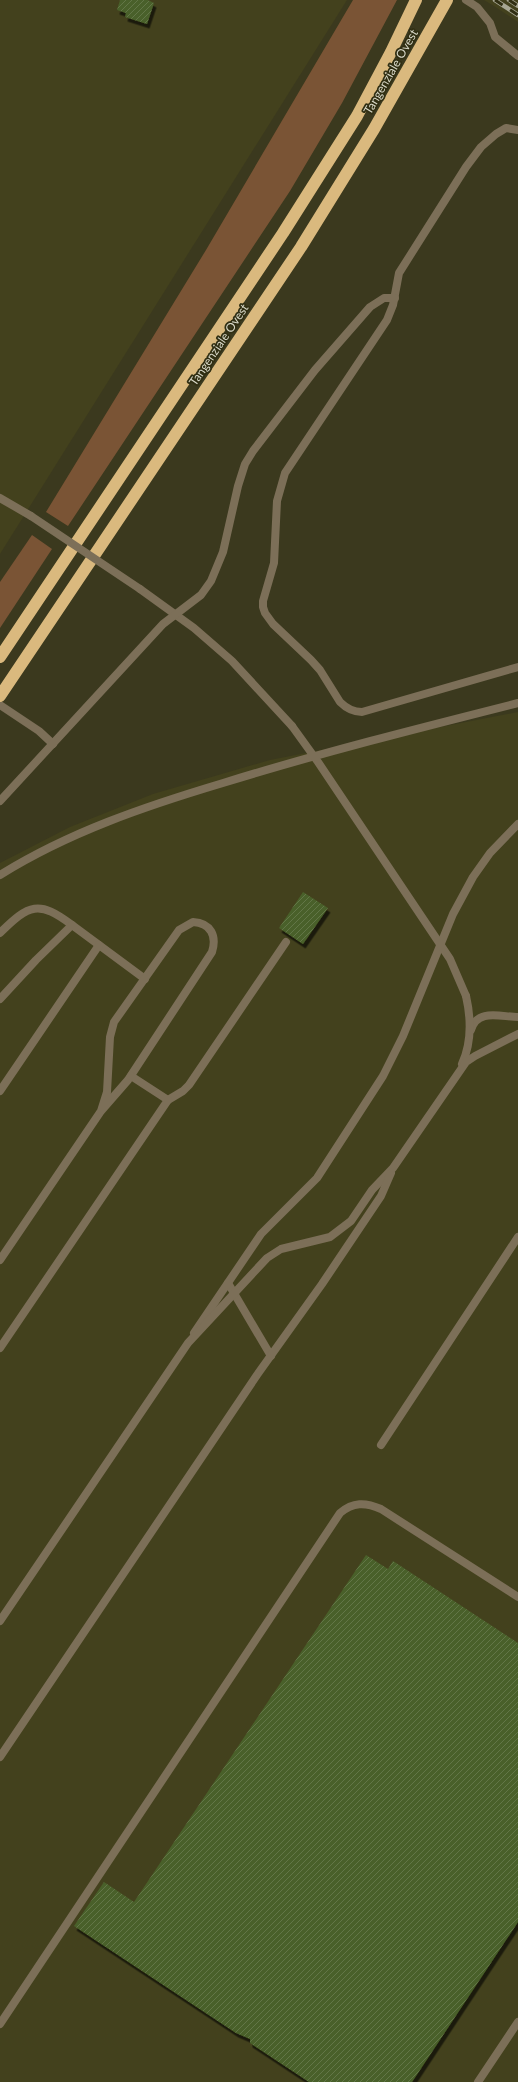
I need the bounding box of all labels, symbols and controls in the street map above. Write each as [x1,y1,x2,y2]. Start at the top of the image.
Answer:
street label: Tangenziale Ovest [360,26,421,117]
street label: Tangenziale Ovest [186,300,252,389]

